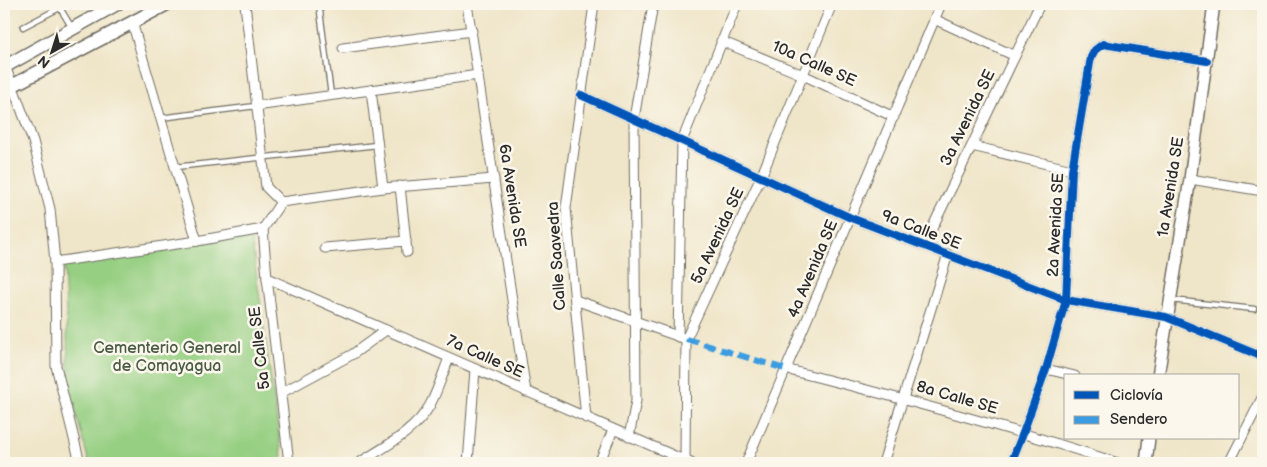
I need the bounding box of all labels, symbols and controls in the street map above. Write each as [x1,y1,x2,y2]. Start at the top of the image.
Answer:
north arrow [28,28,78,78]
street label: 10a Calle SE [769,37,859,91]
text: N [35,52,54,72]
street label: 3a Avenida SE [936,67,1000,169]
street label: 1a Avenida SE [1154,136,1188,238]
street label: 6a Avenida SE [494,143,530,249]
street label: 2a Avenida SE [1044,172,1068,278]
street label: 5a Avenida SE [687,185,749,287]
street label: Calle Saavedra [544,201,570,311]
street label: 9a Calle SE [878,206,964,254]
street label: 4a Avenida SE [784,217,842,321]
street label: 5a Calle SE [245,305,275,391]
street label: 7a Calle SE [443,332,527,382]
park label: Cementerio General de Comayagua [93,339,241,376]
legend [1064,374,1240,440]
street label: 8a Calle SE [914,377,1000,419]
text: Ciclovía [1110,386,1163,405]
text: Sendero [1110,410,1168,429]

